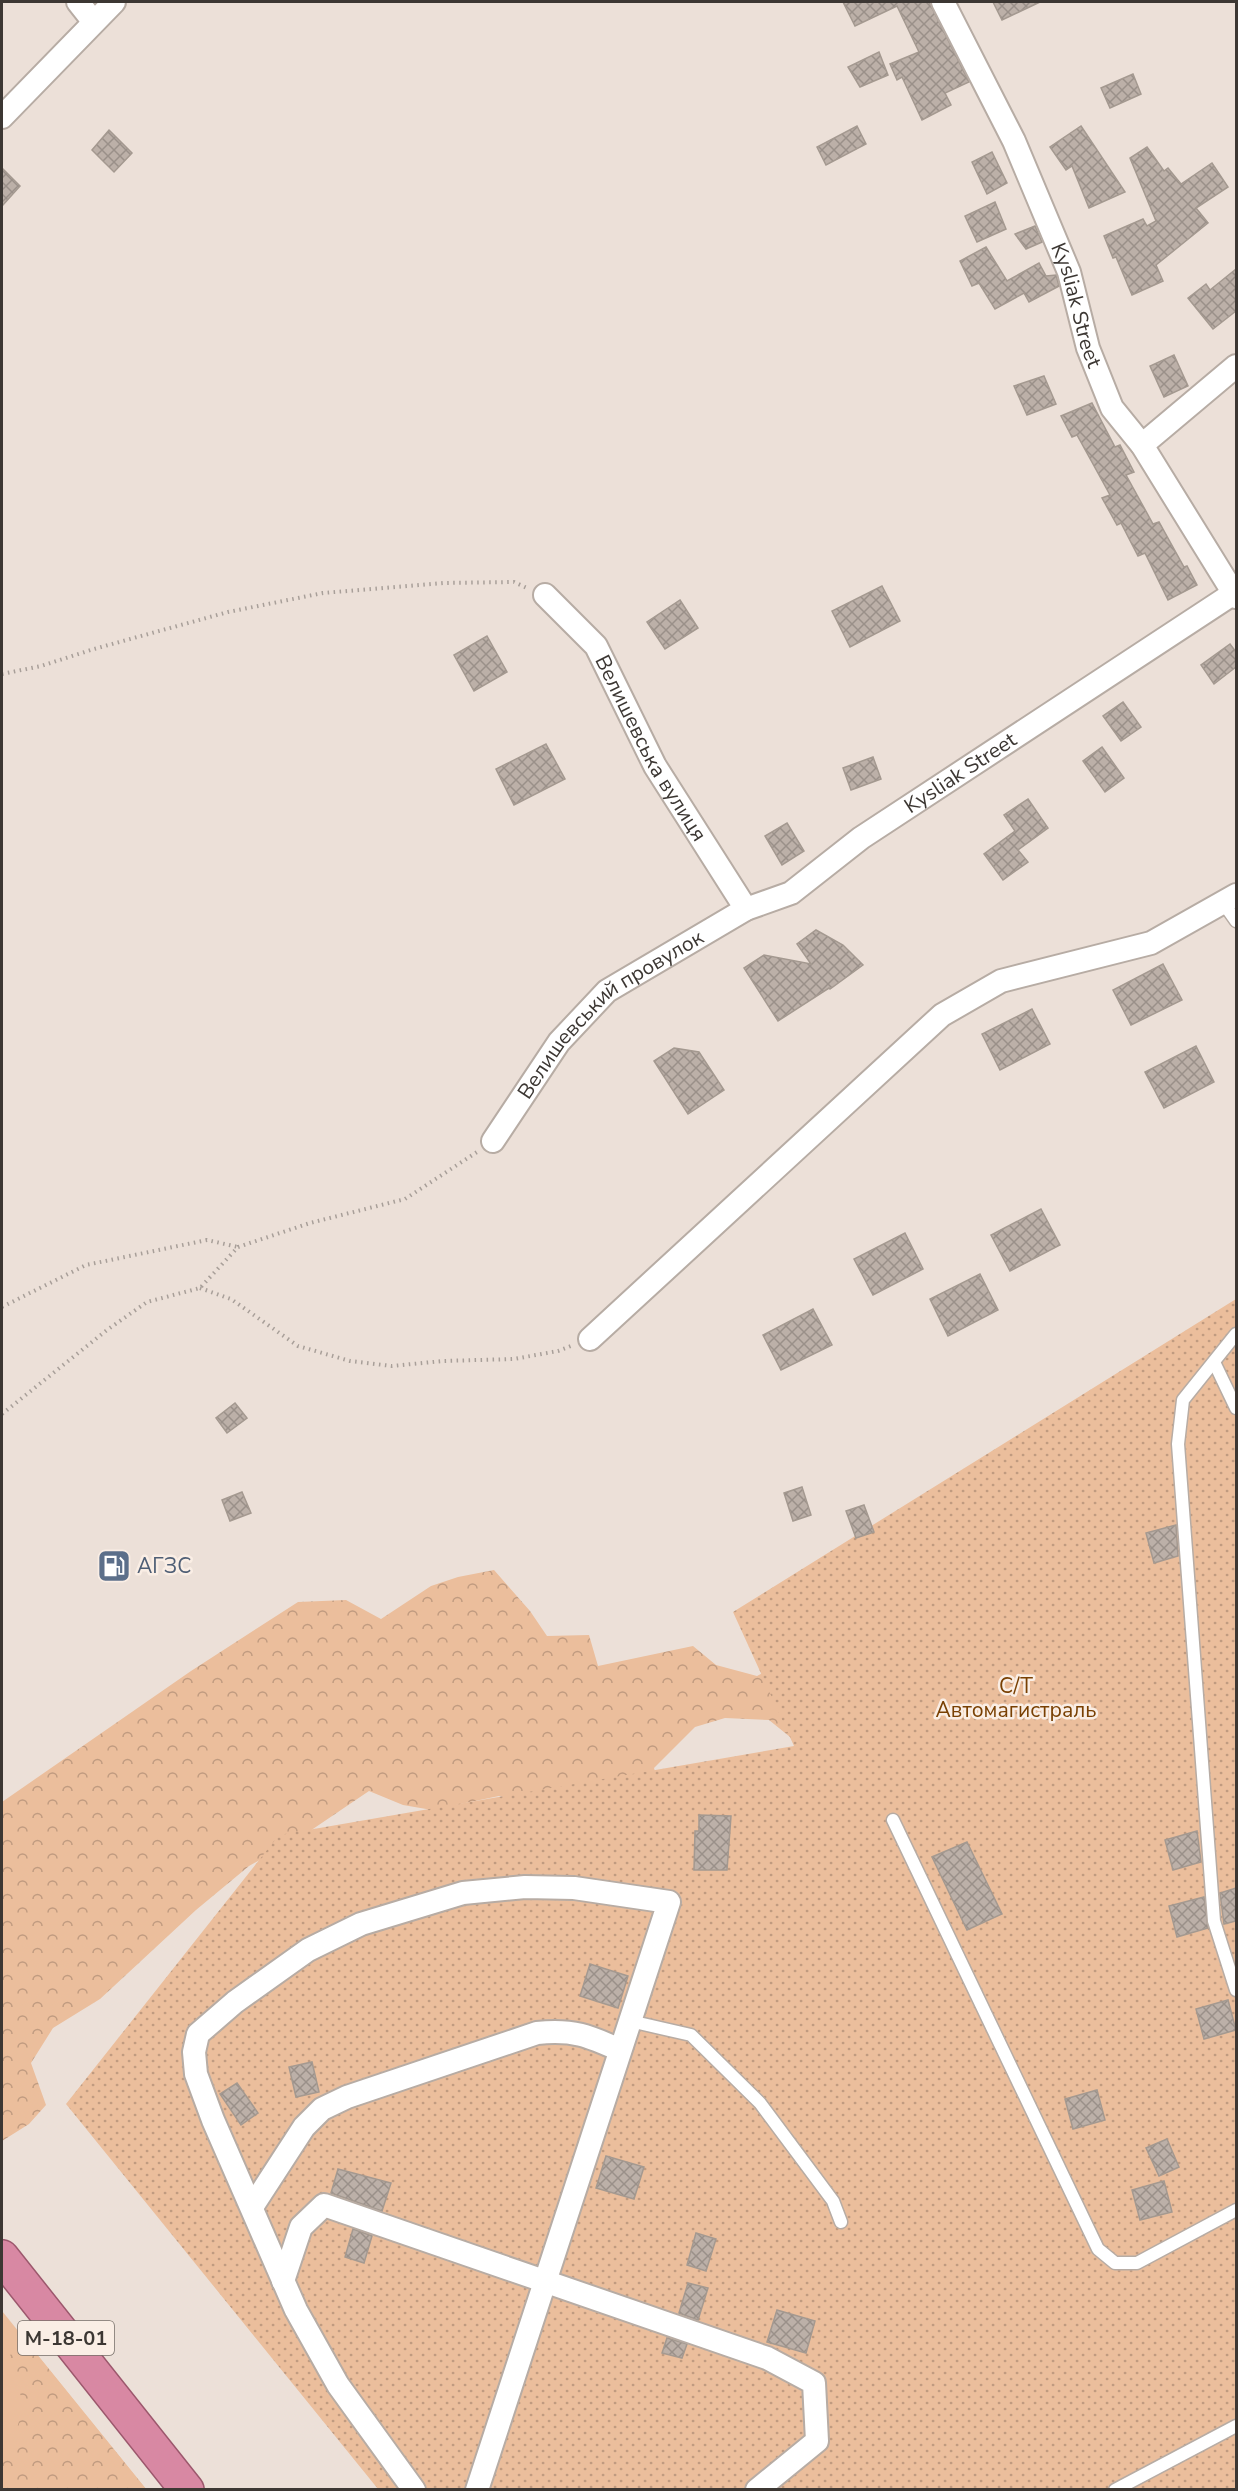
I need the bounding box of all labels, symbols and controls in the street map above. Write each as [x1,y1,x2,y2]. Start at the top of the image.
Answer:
street label: Kysliak Street [1044,238,1109,372]
street label: Велишевська вулиця [589,650,713,846]
street label: Kysliak Street [899,725,1022,820]
street label: Велишевський провулок [511,923,709,1104]
fuel station icon: АГЗС [96,1548,132,1584]
place label: АГЗС [137,1552,191,1580]
park label: С/Т Автомагистраль [935,1672,1097,1724]
road number: М-18-01 [18,2321,114,2355]

